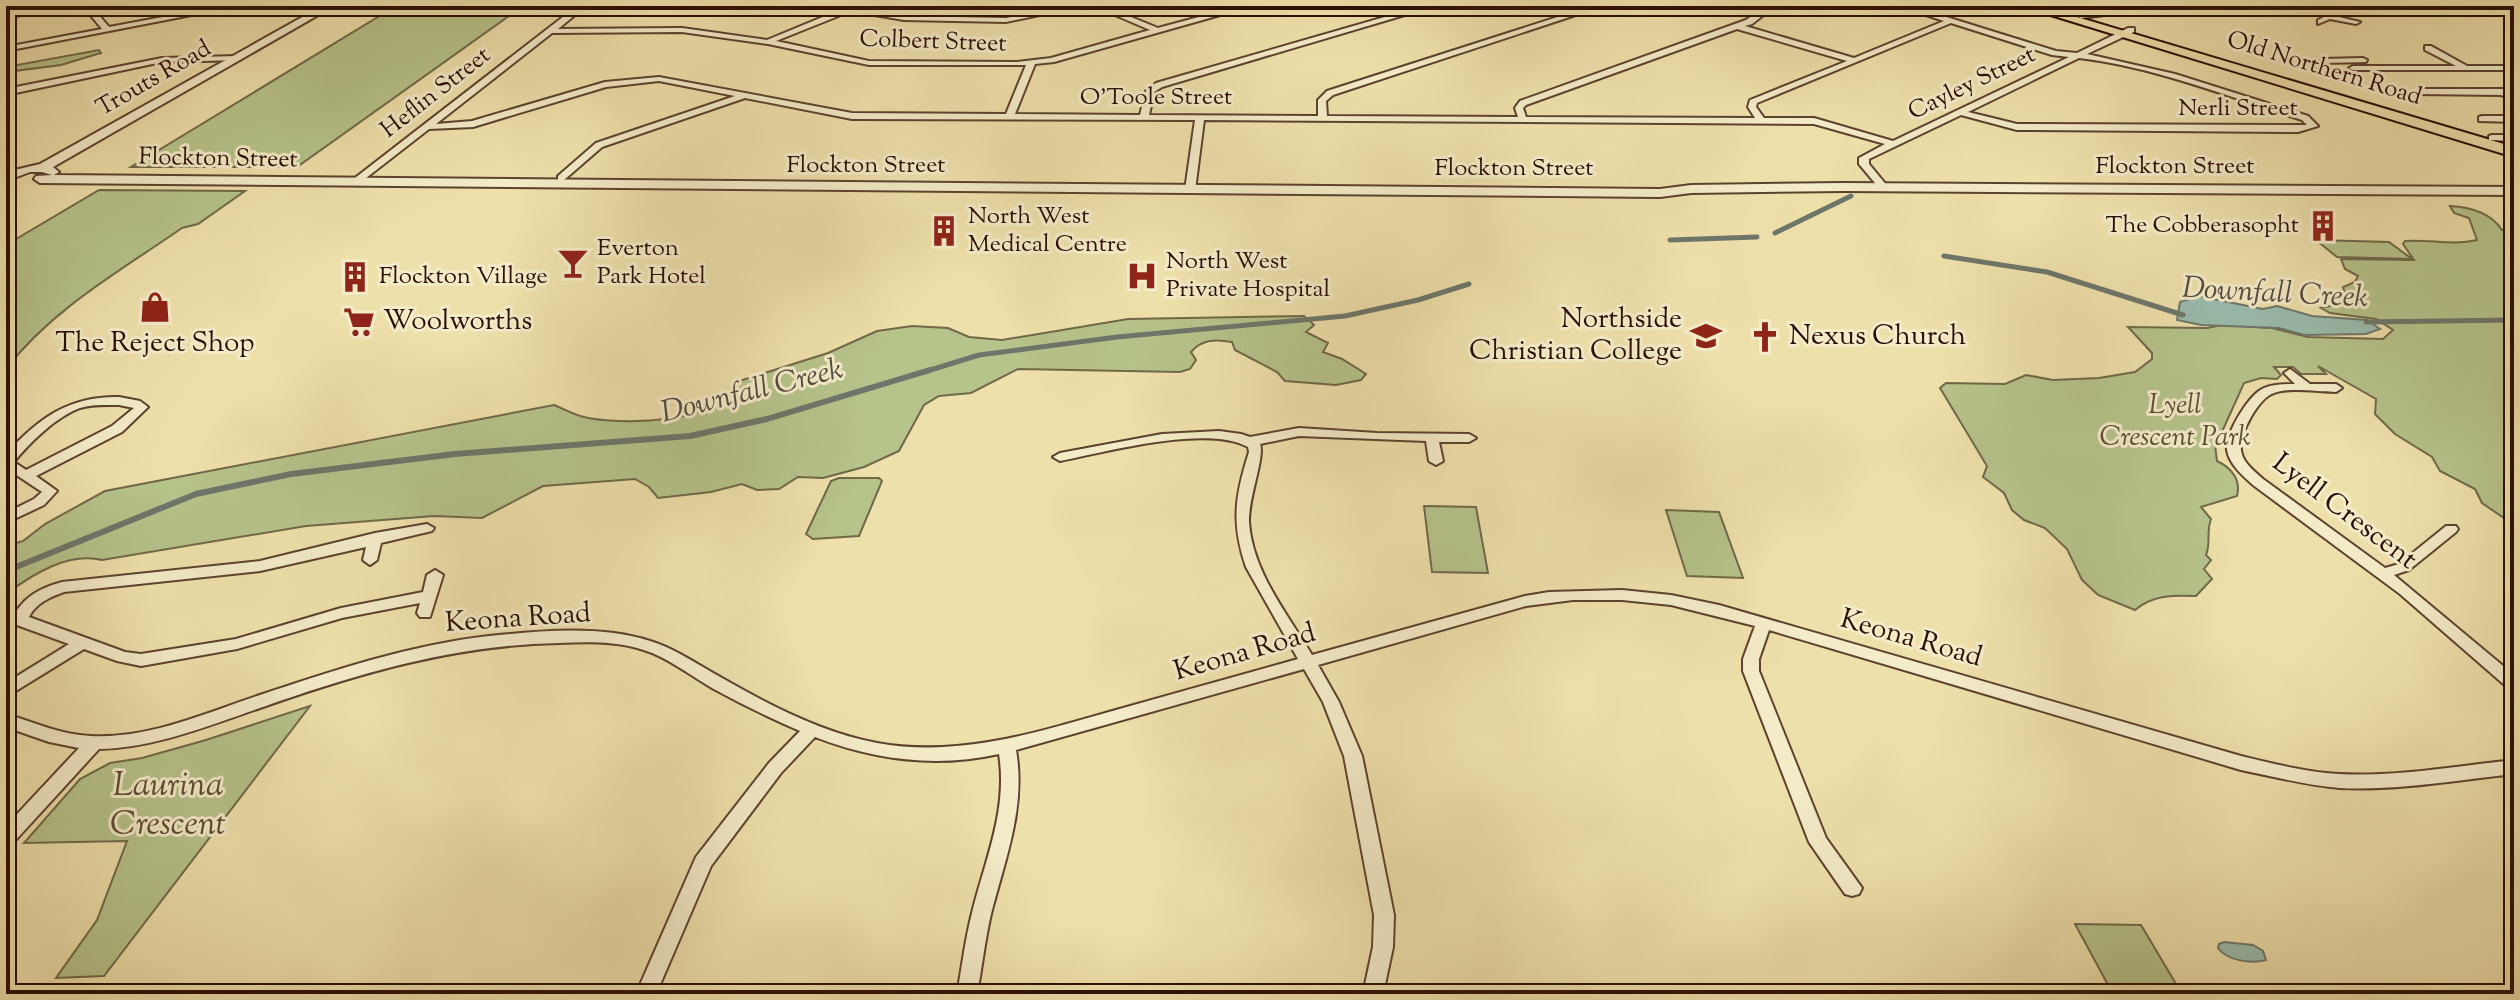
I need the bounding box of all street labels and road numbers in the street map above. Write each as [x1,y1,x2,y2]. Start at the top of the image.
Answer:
street label: Colbert Street [859,22,1007,62]
street label: Old Northern Road [2222,23,2426,115]
street label: Trouts Road [90,32,218,126]
street label: Cayley Street [1903,38,2041,130]
street label: Heflin Street [374,39,498,147]
street label: O'Toole Street [1080,81,1232,115]
street label: Nerli Street [2178,92,2298,126]
street label: Flockton Street [138,141,298,177]
street label: Flockton Street [786,149,946,183]
street label: Flockton Street [2095,150,2255,184]
street label: Flockton Street [1434,152,1594,186]
street label: Lyell Crescent [2263,444,2425,580]
street label: Keona Road [444,594,592,644]
street label: Keona Road [1835,600,1987,678]
street label: Keona Road [1169,614,1321,692]

